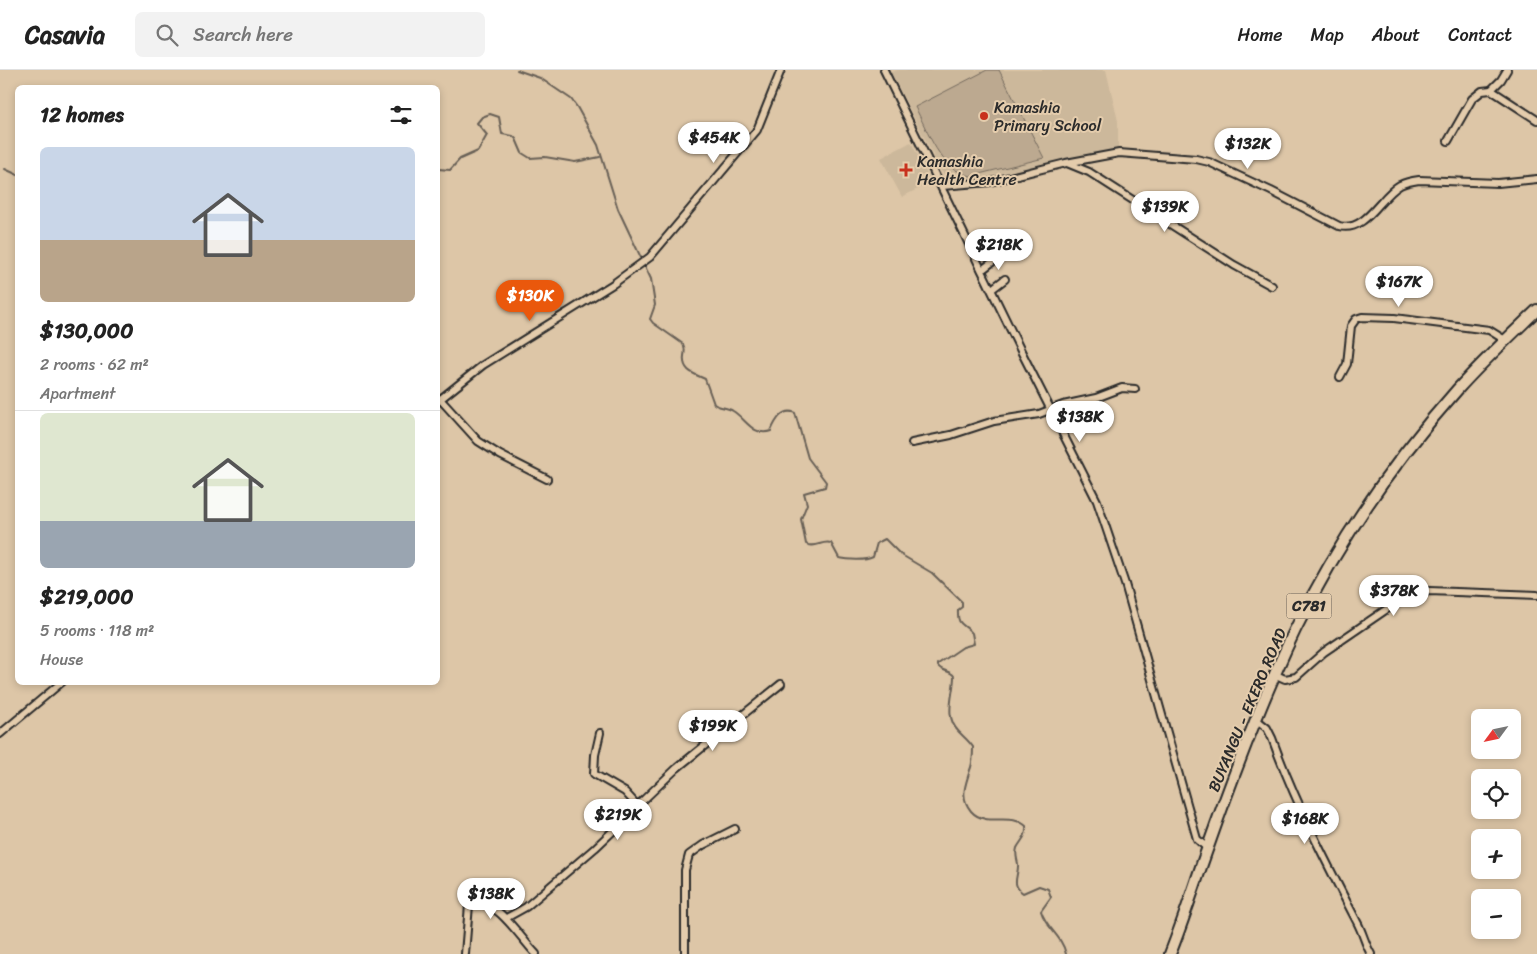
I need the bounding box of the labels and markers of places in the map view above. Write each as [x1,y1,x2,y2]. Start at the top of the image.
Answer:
place label: Kamashia Primary School [994,93,1102,140]
marker: Kamashia Primary School [978,110,990,122]
pin: $454K [679,122,749,164]
pin: $132K [1213,128,1283,170]
place label: Kamashia Health Centre [917,147,1017,194]
marker: Kamashia Health Centre [899,163,913,177]
pin: $139K [1130,190,1200,233]
pin: $218K [964,228,1034,271]
pin: $167K [1364,266,1434,308]
pin: $130K [495,280,565,322]
pin: $138K [1045,400,1115,443]
pin: $378K [1359,574,1429,617]
pin: $199K [678,710,748,752]
pin: $219K [583,798,653,841]
pin: $168K [1270,802,1340,845]
pin: $138K [456,878,526,920]

